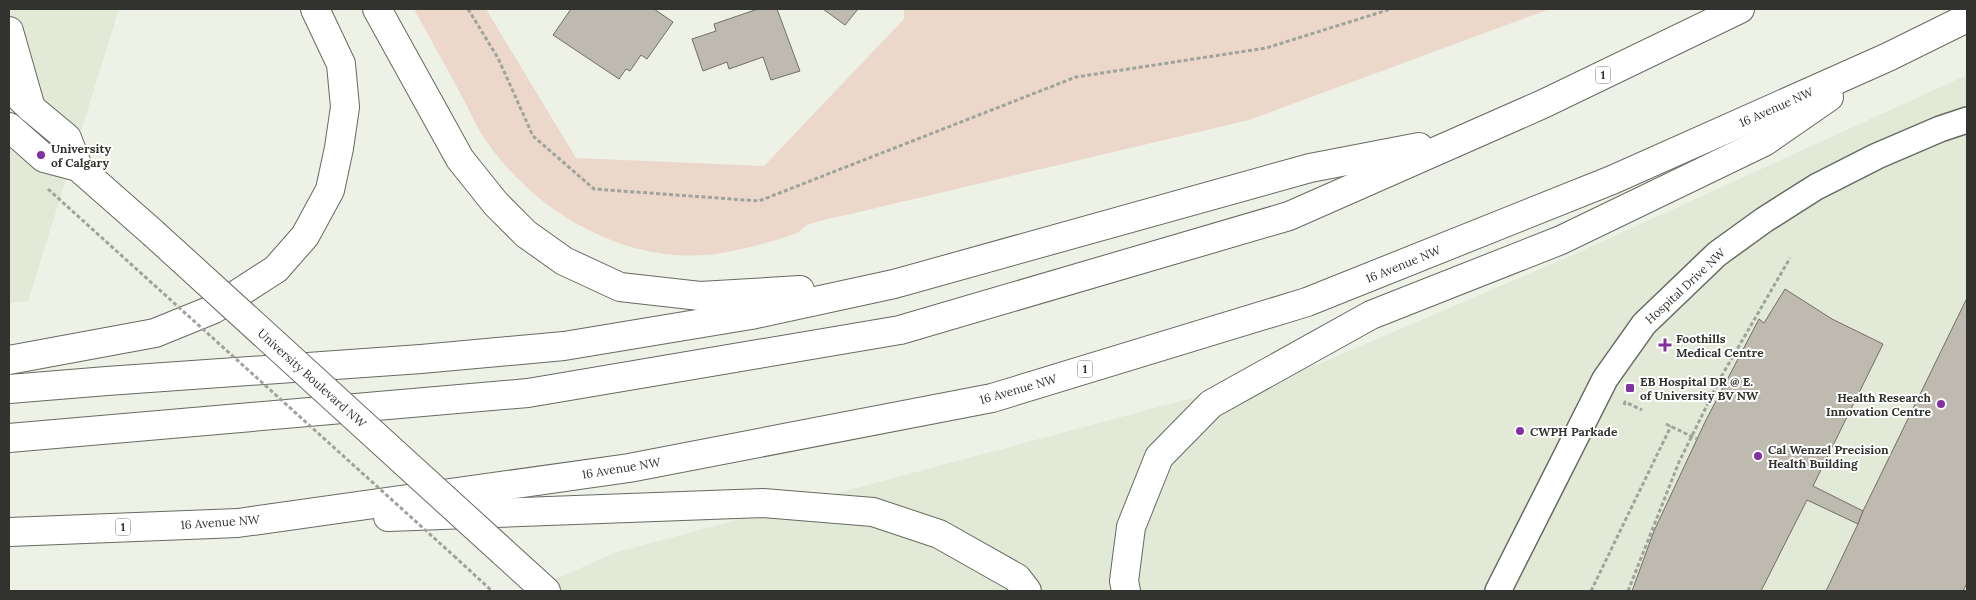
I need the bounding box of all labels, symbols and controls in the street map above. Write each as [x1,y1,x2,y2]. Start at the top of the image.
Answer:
road number: 1 [1596,66,1610,84]
street label: 16 Avenue NW [1737,84,1816,130]
place label: University of Calgary [51,141,111,170]
marker: University of Calgary [35,149,47,161]
street label: 16 Avenue NW [1363,242,1444,286]
street label: Hospital Drive NW [1642,244,1729,327]
street label: University Boulevard NW [255,325,370,431]
place label: Foothills Medical Centre [1676,331,1764,360]
marker: Foothills Medical Centre [1658,338,1672,352]
road number: 1 [1078,360,1092,378]
street label: 16 Avenue NW [978,371,1059,407]
place label: EB Hospital DR @ E. of University BV NW [1640,374,1759,403]
marker: EB Hospital DR @ E. of University BV NW [1624,382,1636,394]
place label: Health Research Innovation Centre [1826,390,1932,419]
marker: Health Research Innovation Centre [1935,398,1947,410]
place label: CWPH Parkade [1530,424,1618,439]
marker: CWPH Parkade [1514,425,1526,437]
place label: Cal Wenzel Precision Health Building [1768,442,1889,471]
marker: Cal Wenzel Precision Health Building [1752,450,1764,462]
street label: 16 Avenue NW [581,454,662,482]
street label: 16 Avenue NW [180,512,261,532]
road number: 1 [116,518,130,536]

